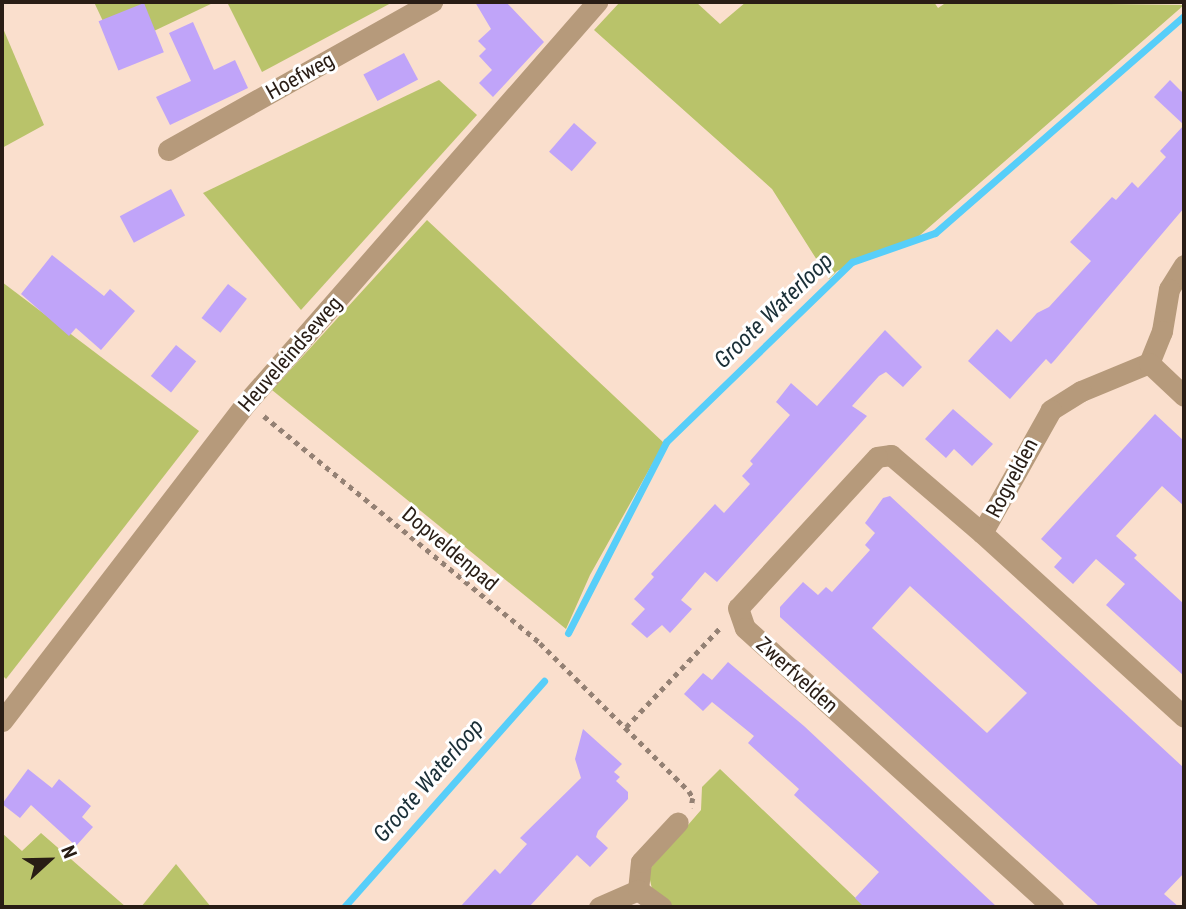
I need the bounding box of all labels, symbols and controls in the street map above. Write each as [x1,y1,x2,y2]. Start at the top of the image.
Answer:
street label: Hoefweg [262,47,338,105]
water label: Groote Waterloop [709,248,839,374]
street label: Heuveleindseweg [233,291,347,417]
street label: Rogvelden [981,434,1043,522]
street label: Dopveldenpad [397,502,503,596]
street label: Zwerfvelden [751,632,843,718]
water label: Groote Waterloop [368,714,490,848]
north arrow [14,825,84,895]
text: N [56,842,82,862]

